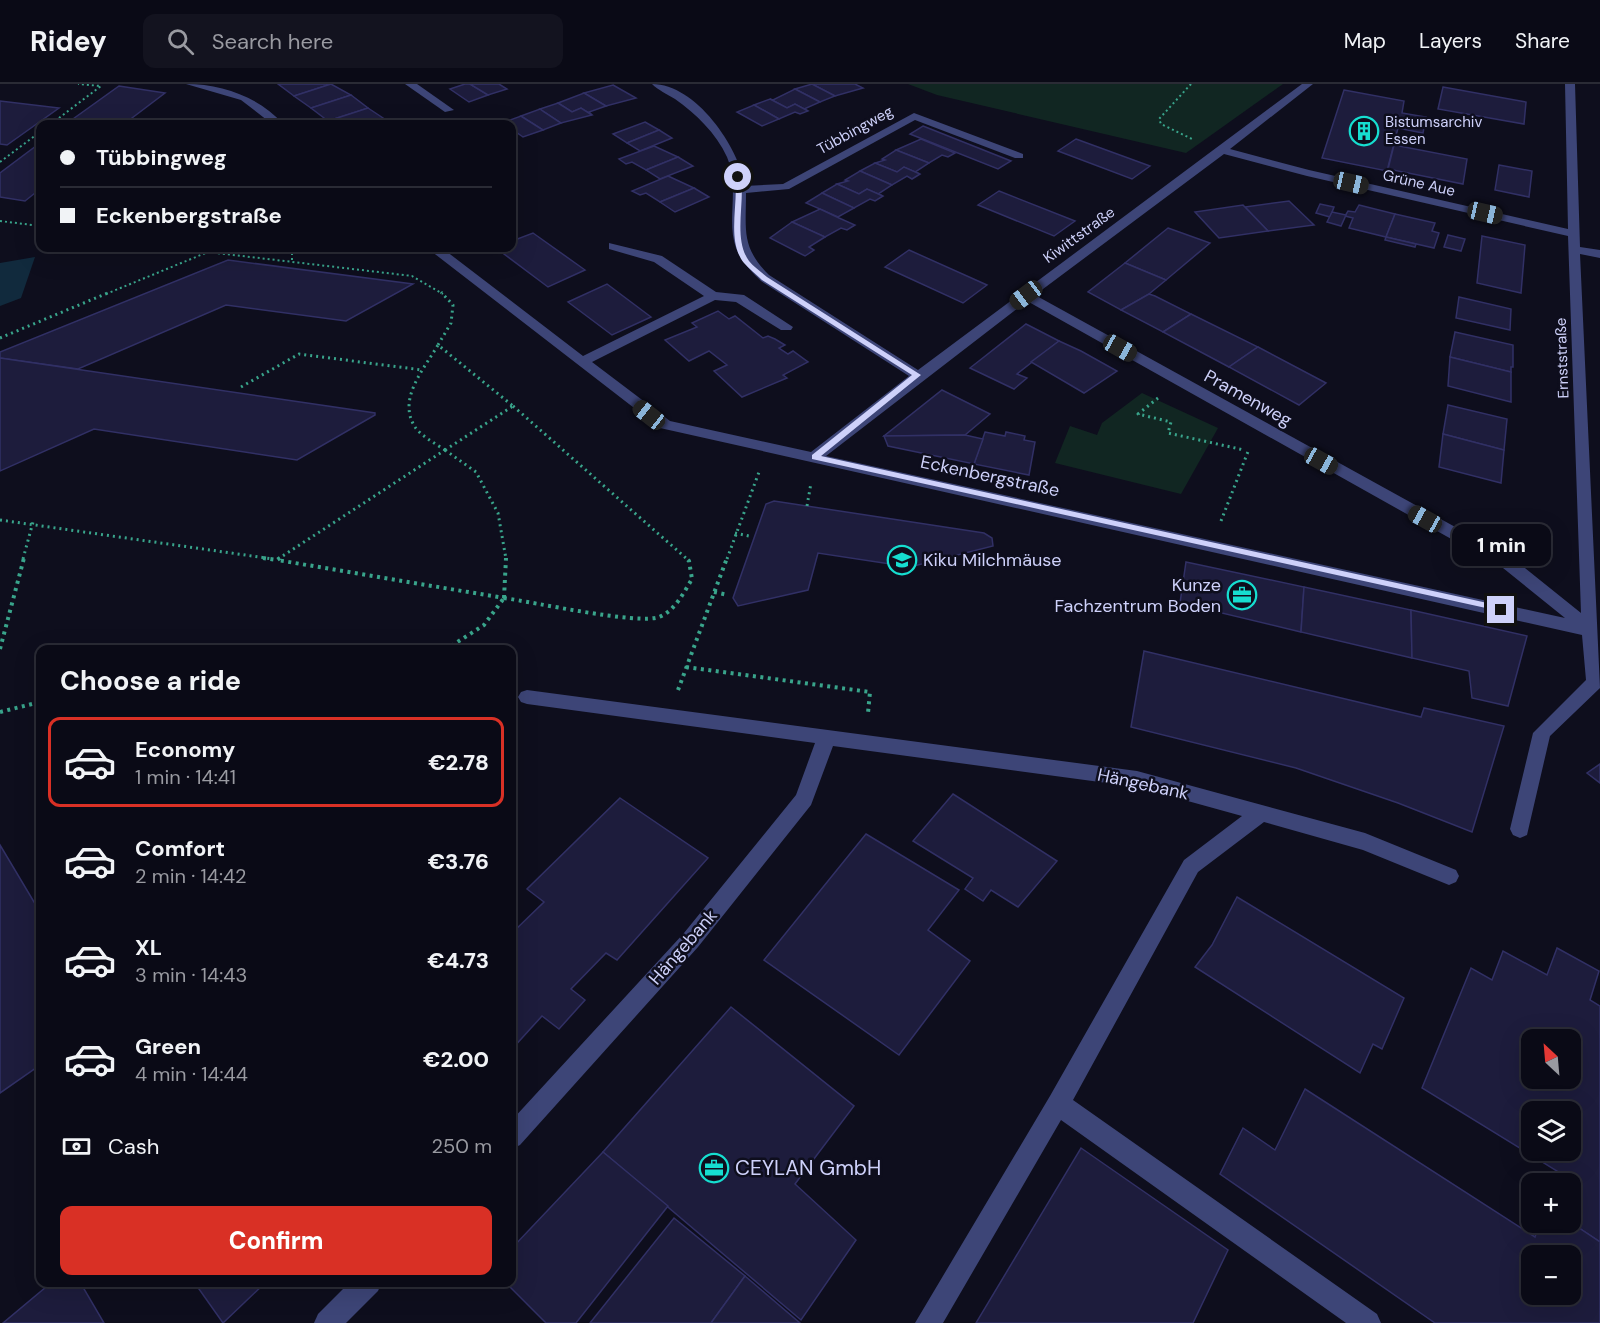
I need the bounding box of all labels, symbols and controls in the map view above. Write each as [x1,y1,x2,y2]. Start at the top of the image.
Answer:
search box [143,14,563,68]
text: Ridey [30,23,107,60]
icon: search [164,25,197,58]
text: Search here [212,27,333,56]
text: Map [1344,27,1386,55]
text: Layers [1419,27,1482,55]
text: Share [1515,27,1570,55]
street label: Tübbingweg [814,101,896,159]
place label: Bistumsarchiv Essen [1385,112,1482,149]
building icon: Bistumsarchiv Essen [1348,115,1380,147]
text: Tübbingweg [96,143,227,172]
route start [724,163,751,190]
street label: Grüne Aue [1381,165,1457,201]
car [1331,170,1371,196]
car [1465,200,1505,226]
text: Eckenbergstraße [96,201,282,230]
street label: Kiwittstraße [1039,202,1119,268]
car [1006,277,1046,313]
street label: Ernststraße [1551,317,1573,399]
car [1100,331,1140,365]
street label: Pramenweg [1200,364,1296,432]
car [629,397,669,433]
car [1301,444,1341,478]
street label: Eckenbergstraße [918,450,1062,502]
car [1405,502,1445,536]
callout: 1 min [1452,523,1550,565]
text: 1 min [1477,532,1526,558]
school or university icon: Kiku Milchmäuse [886,544,918,576]
place label: Kiku Milchmäuse [923,548,1062,572]
place label: Kunze Fachzentrum Boden [1055,573,1221,618]
office icon: Kunze Fachzentrum Boden [1226,579,1258,611]
route end [1487,596,1514,623]
text: Choose a ride [60,663,241,698]
icon: car [63,735,117,789]
text: Economy [135,735,235,764]
text: €2.78 [428,748,489,777]
street label: Hängebank [1095,763,1191,805]
text: 1 min · 14:41 [135,764,236,790]
icon: car [63,834,117,888]
text: Comfort [135,834,225,863]
text: €3.76 [428,847,489,876]
text: 2 min · 14:42 [135,863,247,889]
street label: Hängebank [644,904,722,990]
icon: car [63,933,117,987]
text: XL [135,933,162,962]
text: €4.73 [427,946,489,975]
text: 3 min · 14:43 [135,962,247,988]
north arrow [1521,1029,1581,1089]
map controls [1521,1029,1581,1305]
icon: car [63,1032,117,1086]
text: Green [135,1032,201,1061]
text: €2.00 [423,1045,489,1074]
text: 4 min · 14:44 [135,1061,248,1087]
button: layers [1521,1101,1581,1161]
icon: cash [60,1130,93,1163]
text: Cash [108,1132,159,1161]
text: 250 m [431,1133,492,1159]
office icon: CEYLAN GmbH [698,1152,730,1184]
place label: CEYLAN GmbH [735,1154,881,1182]
button: + [1521,1173,1581,1233]
button: Confirm [60,1206,492,1275]
button: − [1521,1245,1581,1305]

